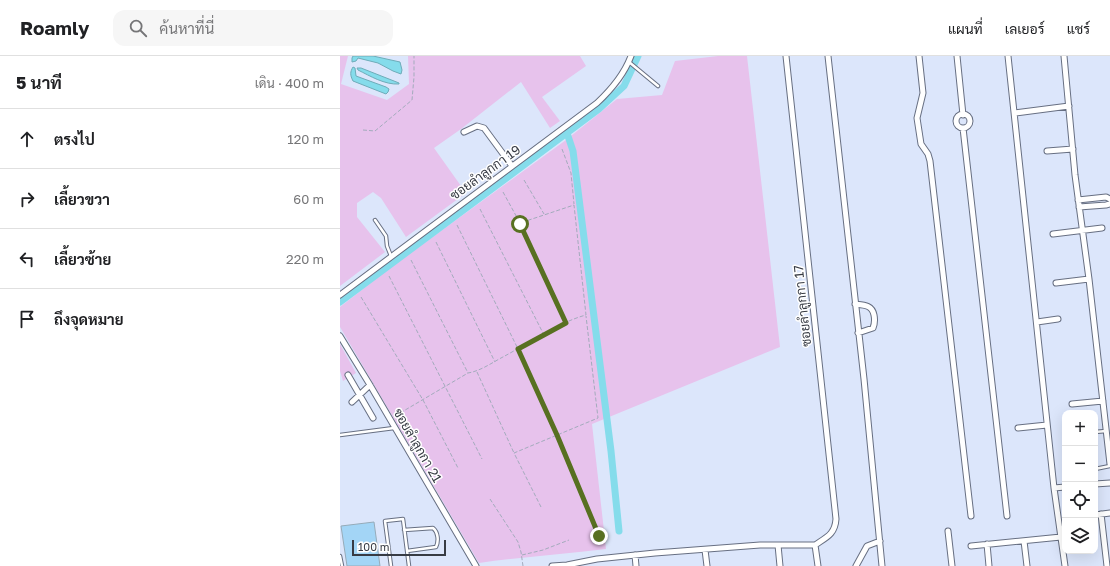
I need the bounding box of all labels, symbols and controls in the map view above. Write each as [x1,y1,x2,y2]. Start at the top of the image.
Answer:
search box [113,10,393,46]
text: Roamly [20,16,89,39]
icon: search [127,17,149,39]
text: ค้นหาที่นี่ [159,19,214,37]
text: แผนที่ [948,20,983,37]
text: เลเยอร์ [1005,20,1045,37]
text: แชร์ [1067,20,1090,37]
text: 5 นาที [16,72,62,93]
text: เดิน · 400 m [255,75,324,91]
icon: ahead [16,128,38,150]
text: ตรงไป [54,130,95,148]
text: 120 m [287,131,324,147]
street label: ซอยลำลูกกา 19 [447,141,525,205]
icon: right [16,188,38,210]
text: เลี้ยวขวา [54,190,110,208]
text: 60 m [293,191,324,207]
route start [511,215,529,233]
icon: left [16,248,38,270]
text: เลี้ยวซ้าย [54,250,111,268]
text: 220 m [286,251,324,267]
street label: ซอยลำลูกกา 17 [790,264,816,348]
icon: arrive [16,308,38,330]
text: ถึงจุดหมาย [54,310,124,328]
street label: ซอยลำลูกกา 21 [389,405,446,486]
map controls [1062,410,1098,554]
button: + [1062,410,1098,446]
button: − [1062,446,1098,482]
button: locate [1062,482,1098,518]
button: layers [1062,518,1098,554]
route end [590,527,608,545]
scale bar [352,538,446,557]
text: 100 m [358,540,389,553]

